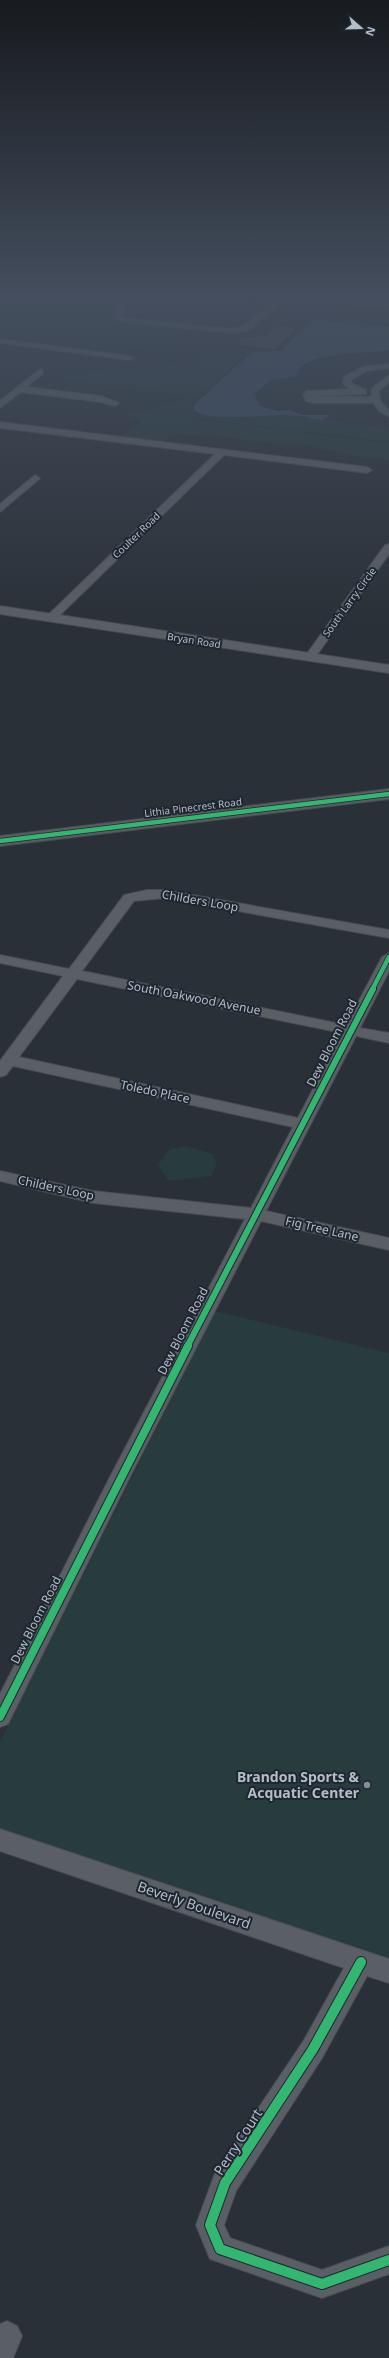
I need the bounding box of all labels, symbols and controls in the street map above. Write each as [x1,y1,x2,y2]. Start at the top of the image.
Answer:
north arrow [341,8,381,48]
text: N [362,25,379,38]
street label: Coulter Road [109,509,163,561]
street label: South Larry Circle [319,564,379,640]
street label: Bryan Road [166,629,222,651]
street label: Lithia Pinecrest Road [143,794,243,820]
street label: Childers Loop [161,885,240,916]
street label: South Oakwood Avenue [126,976,262,1019]
street label: Dew Bloom Road [302,996,361,1090]
street label: Toledo Place [119,1076,191,1107]
street label: Childers Loop [17,1171,96,1204]
street label: Fig Tree Lane [284,1212,361,1245]
street label: Dew Bloom Road [153,1284,212,1378]
street label: Dew Bloom Road [6,1573,65,1667]
place label: Brandon Sports & Acquatic Center [237,1767,360,1802]
marker: Brandon Sports & Acquatic Center [362,1780,372,1790]
street label: Beverly Boulevard [135,1876,253,1933]
street label: Perry Court [209,2105,266,2179]

